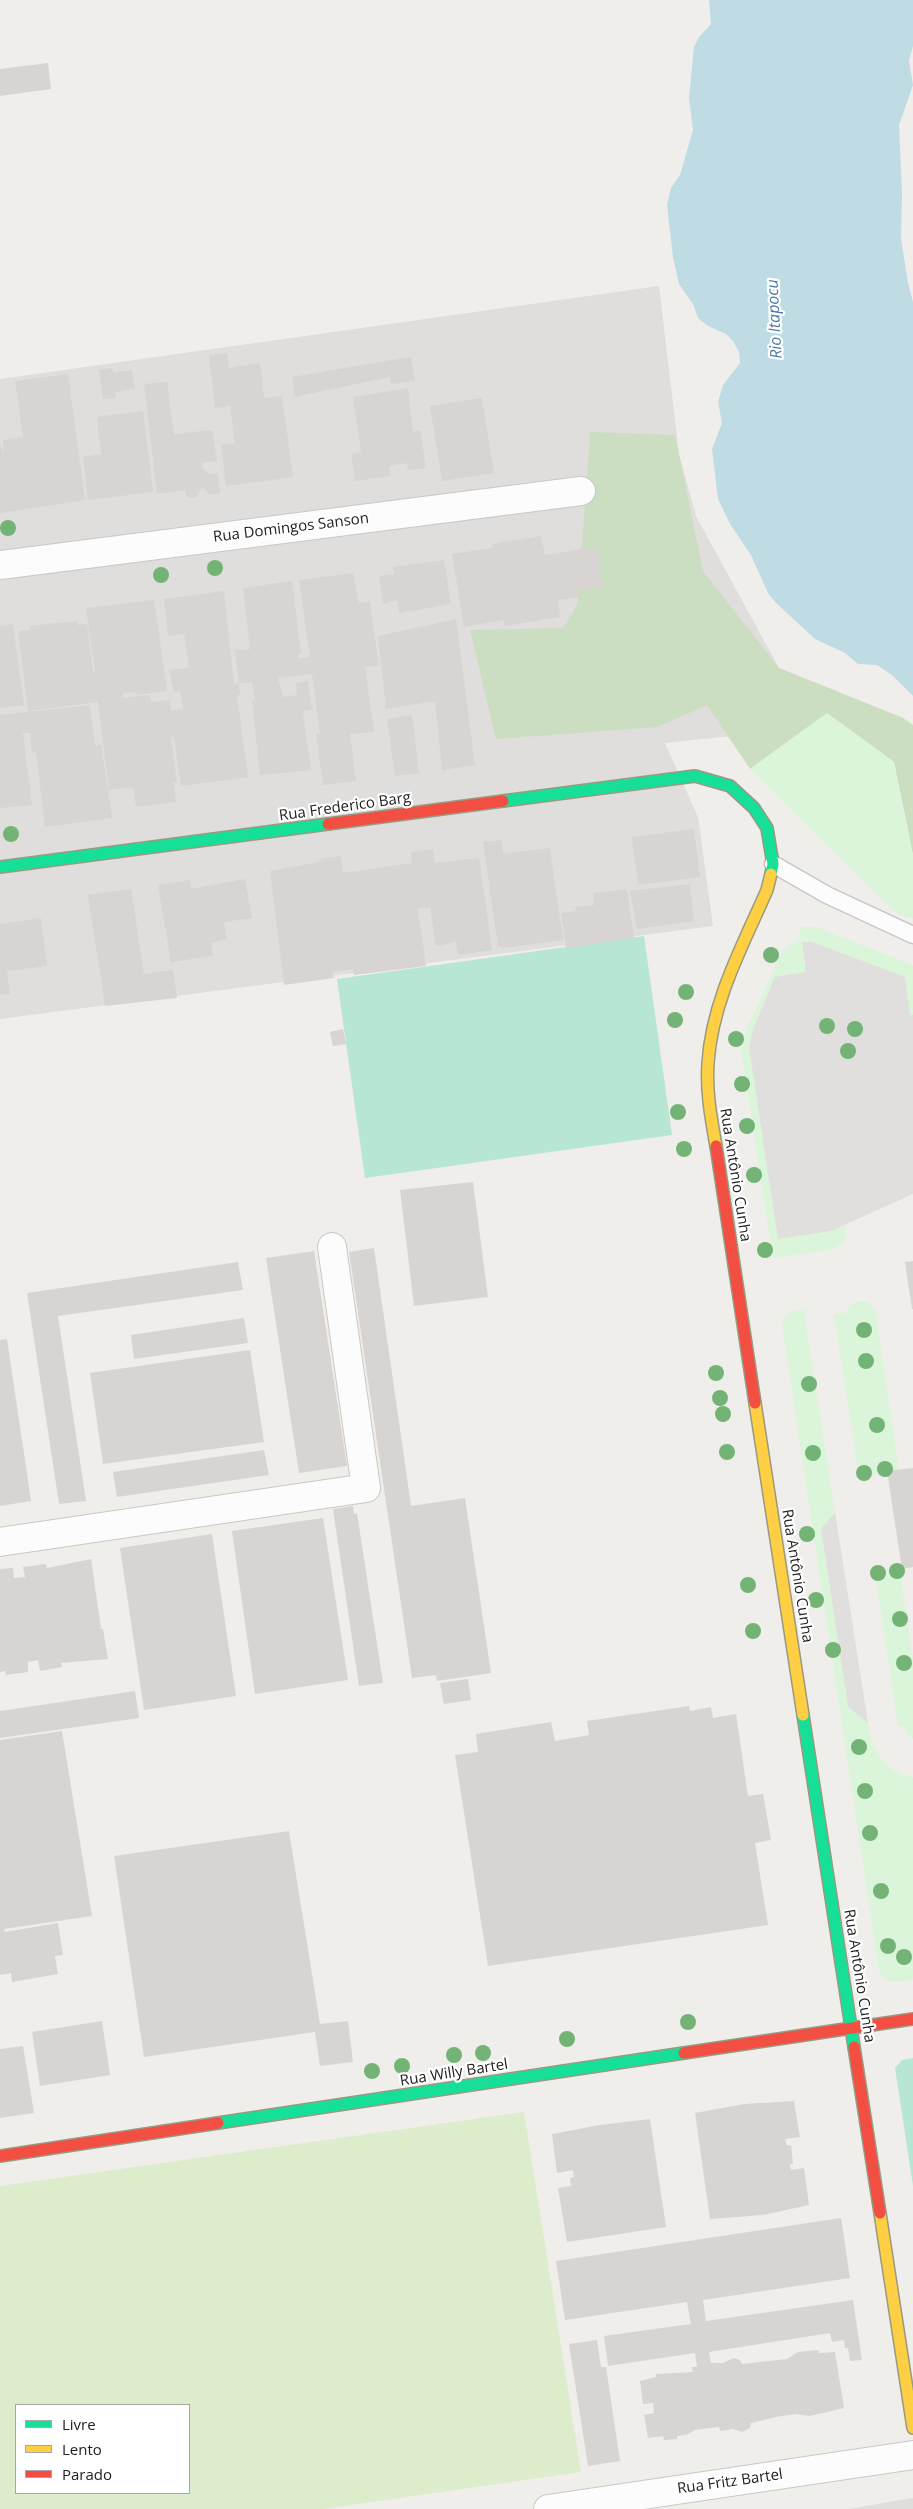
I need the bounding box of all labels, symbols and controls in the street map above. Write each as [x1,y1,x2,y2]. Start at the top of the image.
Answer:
water label: Rio Itapocu [763,279,787,359]
street label: Rua Domingos Sanson [212,510,370,546]
street label: Rua Frederico Barg [278,789,412,825]
street label: Rua Antônio Cunha [716,1107,754,1243]
street label: Rua Antônio Cunha [778,1508,816,1644]
street label: Rua Antônio Cunha [840,1908,878,2044]
street label: Rua Willy Bartel [399,2056,509,2090]
legend [15,2404,190,2494]
text: Livre [62,2414,96,2434]
text: Lento [62,2439,102,2459]
text: Parado [62,2464,112,2484]
street label: Rua Fritz Bartel [676,2466,784,2498]

